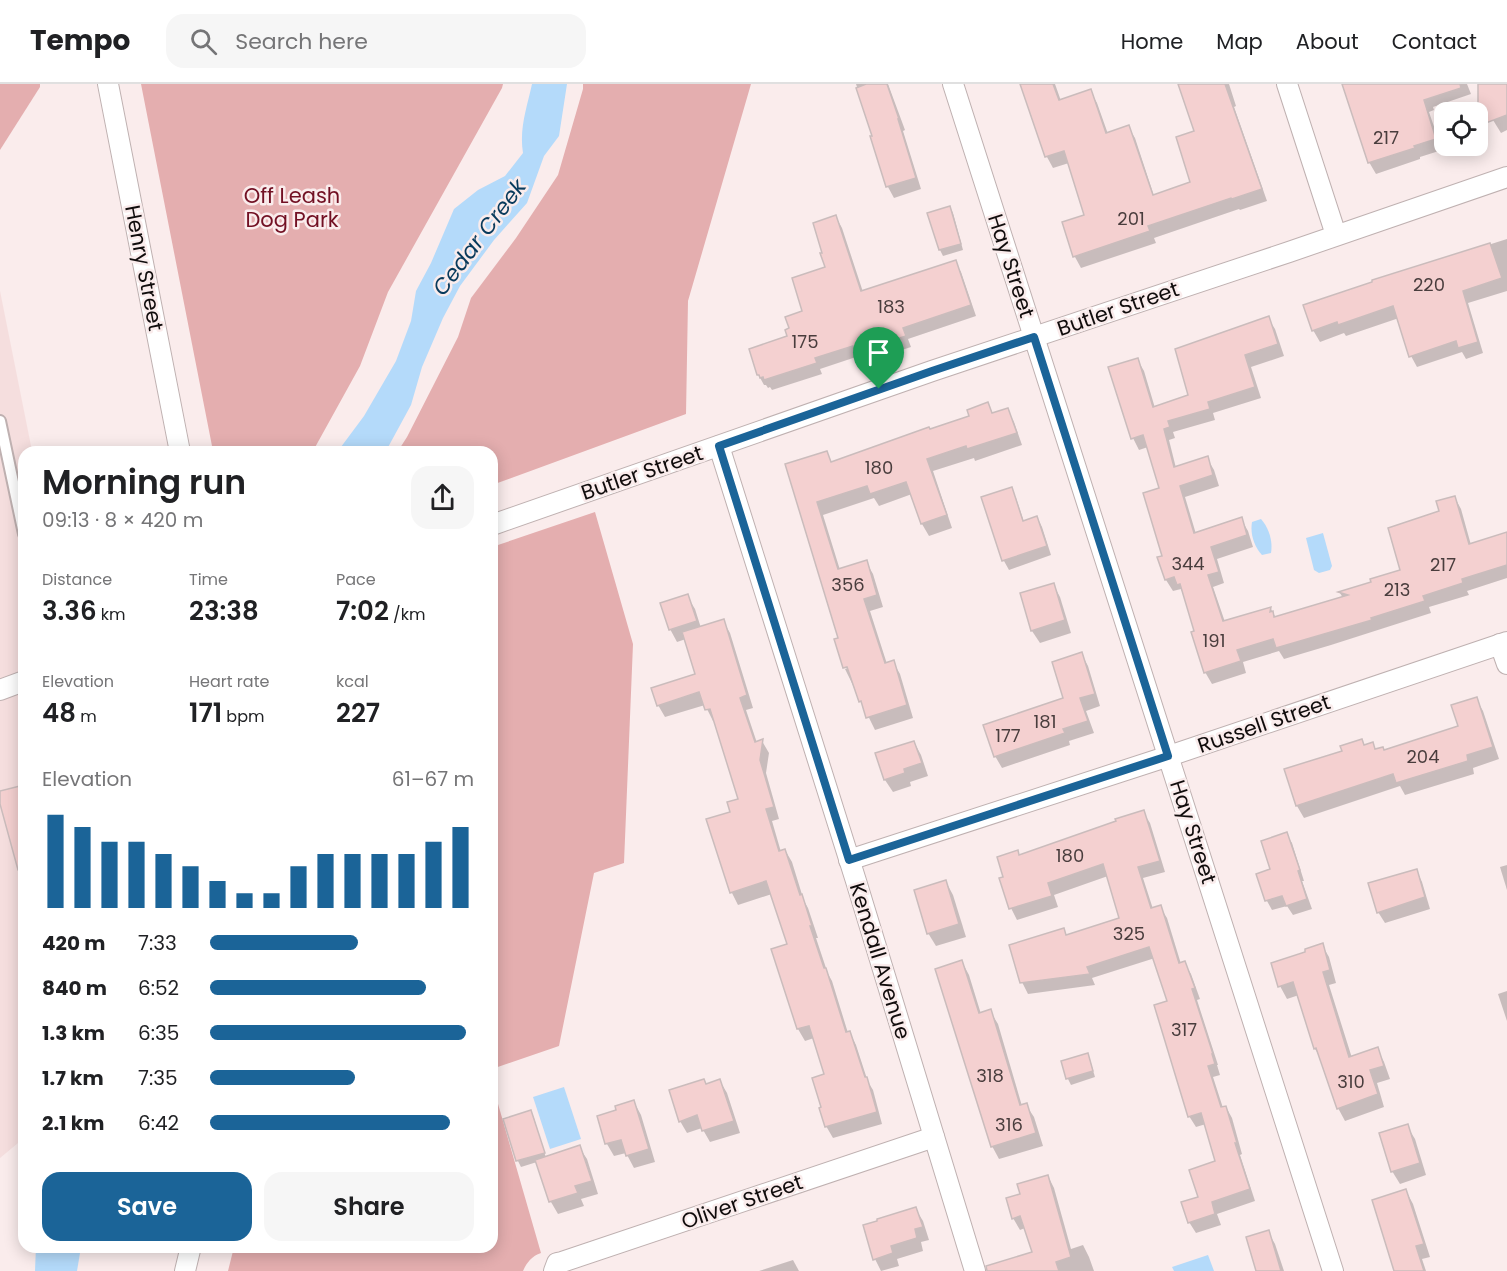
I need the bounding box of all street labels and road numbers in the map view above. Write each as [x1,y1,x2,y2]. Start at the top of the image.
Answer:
street label: Henry Street [118,202,171,333]
street label: Hay Street [981,210,1042,322]
street label: Butler Street [1053,274,1183,343]
street label: Butler Street [577,438,707,507]
street label: Russell Street [1194,687,1334,760]
street label: Hay Street [1163,776,1224,888]
street label: Kendall Avenue [843,879,918,1043]
street label: Oliver Street [677,1167,806,1236]

